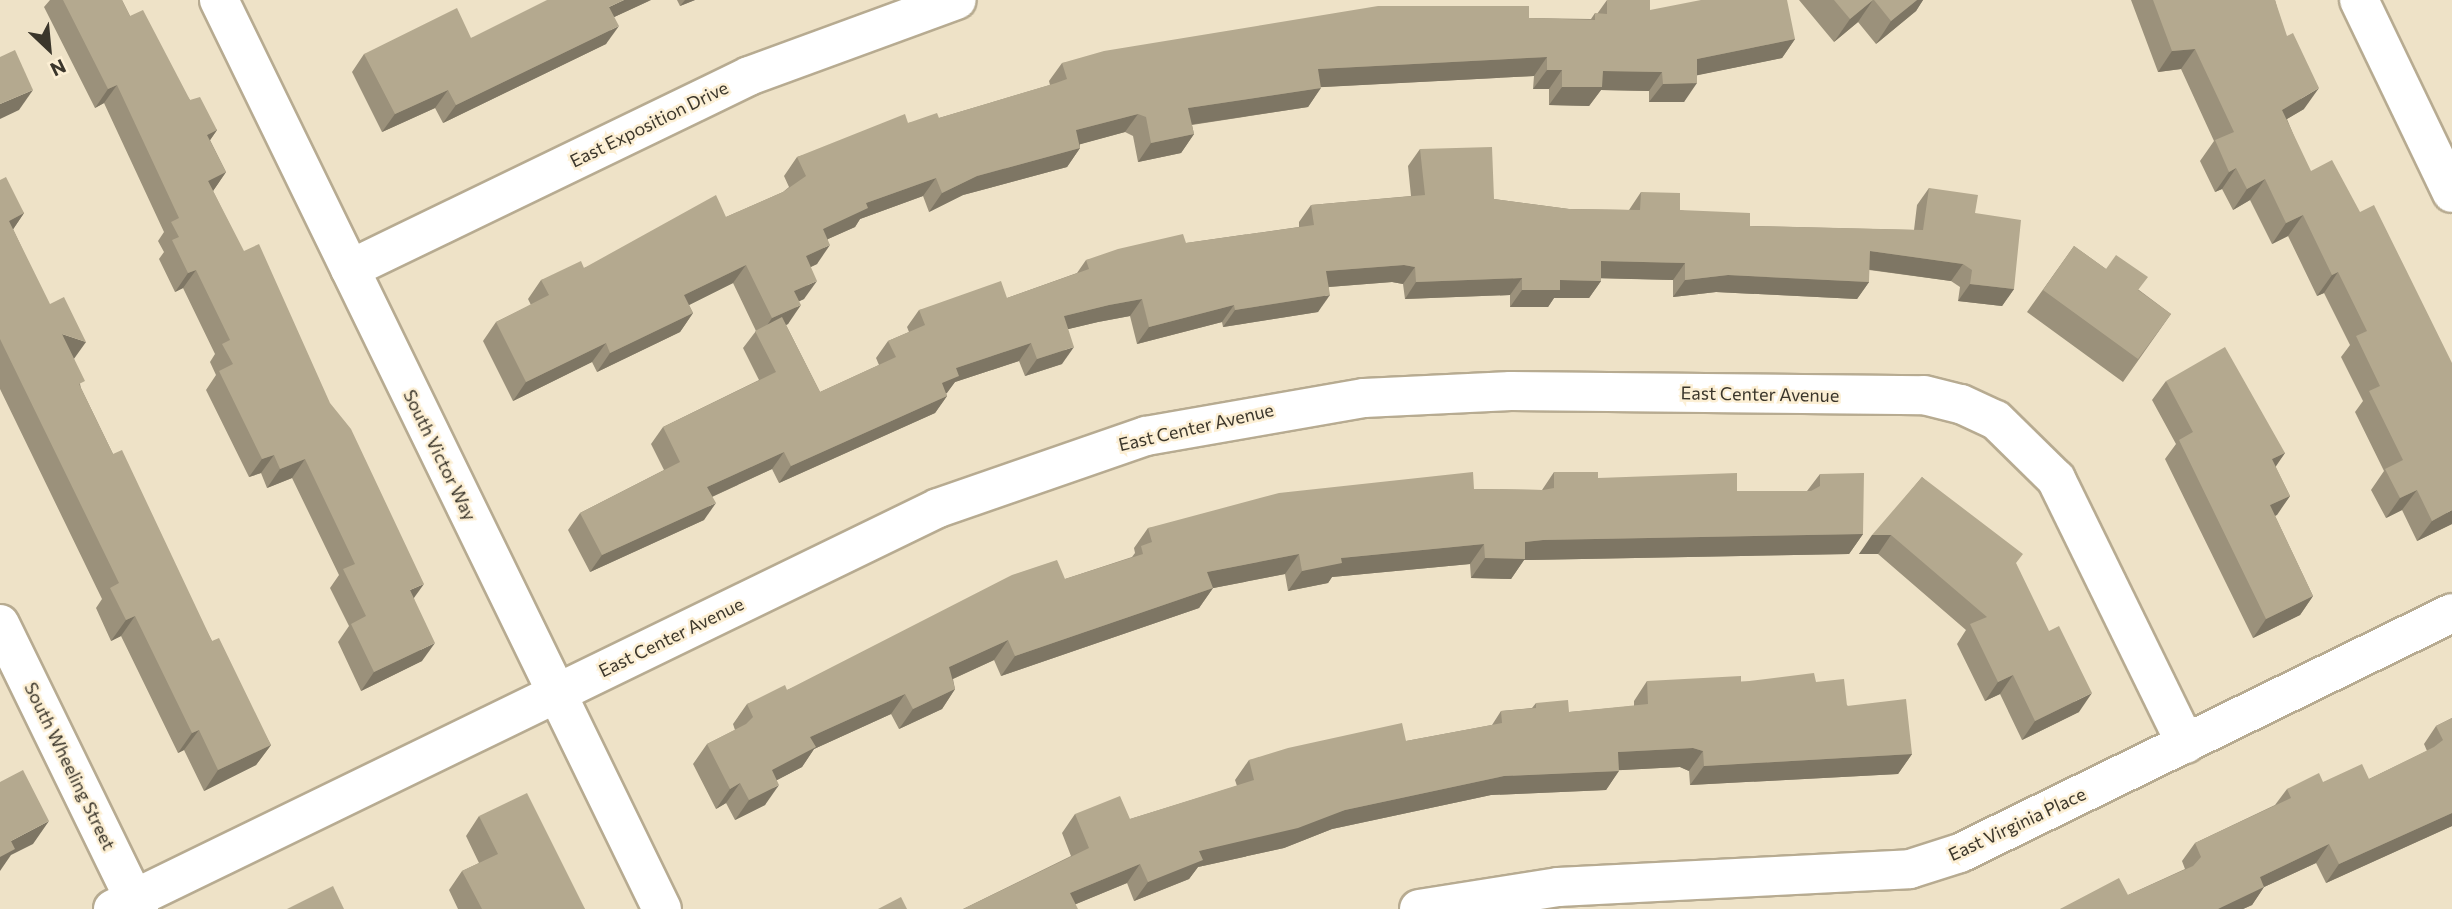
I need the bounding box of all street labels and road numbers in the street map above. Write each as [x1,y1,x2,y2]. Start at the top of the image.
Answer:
street label: East Exposition Drive [566,76,732,172]
street label: East Center Avenue [1681,382,1839,406]
street label: South Victor Way [399,386,481,524]
street label: East Center Avenue [1116,399,1276,455]
street label: East Center Avenue [595,593,747,681]
street label: South Wheeling Street [20,679,120,853]
street label: East Virginia Place [1945,783,2089,865]

